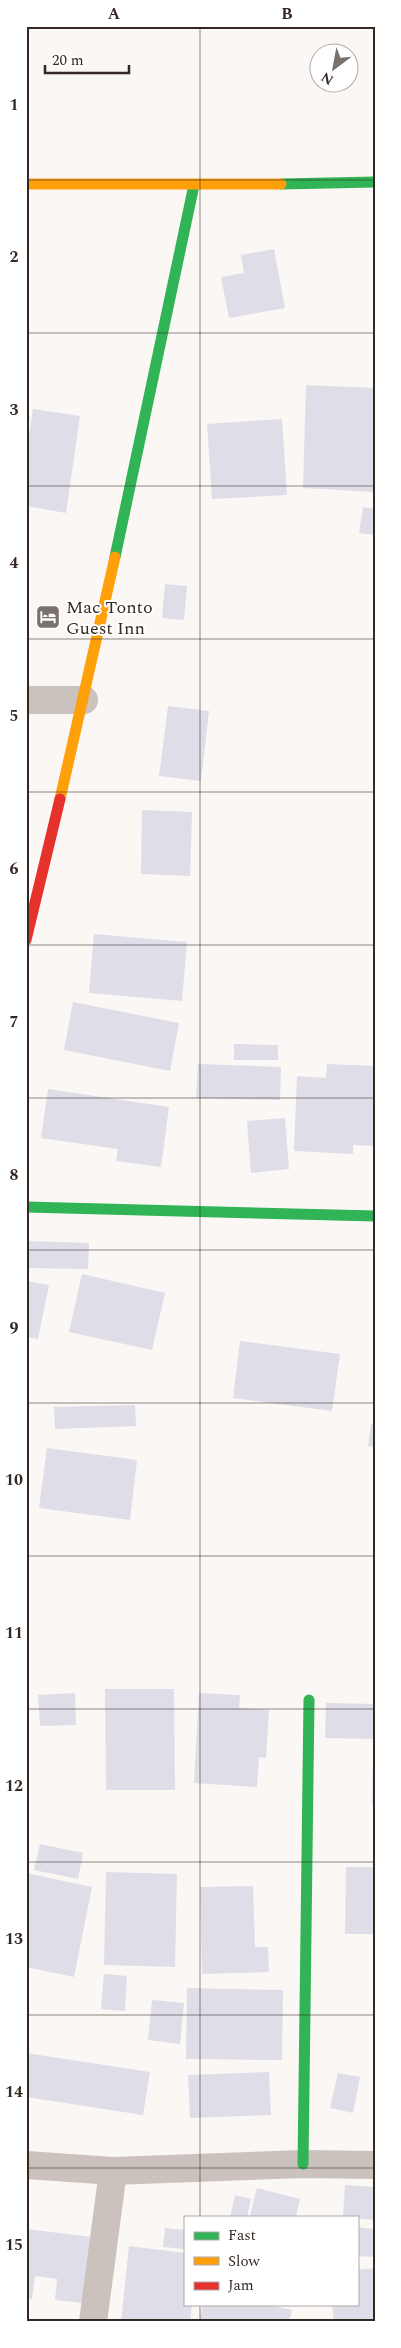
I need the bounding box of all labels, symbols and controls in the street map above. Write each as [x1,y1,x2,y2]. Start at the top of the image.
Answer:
text: A [108,2,121,26]
text: B [281,2,293,26]
scale bar [45,42,129,74]
north arrow [308,42,358,92]
text: 20 m [52,49,84,72]
text: N [317,67,338,91]
text: 1 [10,93,18,117]
text: 2 [10,245,19,269]
text: 3 [10,398,19,422]
text: 4 [10,551,19,575]
place label: Mac Tonto Guest Inn [66,594,153,642]
hotel icon: Mac Tonto Guest Inn [35,604,61,630]
text: 5 [10,704,18,728]
text: 6 [10,857,19,881]
text: 7 [10,1010,19,1034]
text: 8 [10,1163,19,1187]
text: 9 [10,1316,19,1340]
text: 10 [5,1468,23,1492]
text: 11 [5,1621,23,1645]
text: 12 [5,1774,23,1798]
text: 13 [5,1927,23,1951]
text: 14 [5,2080,23,2104]
legend [184,2216,358,2306]
text: Fast [228,2224,256,2247]
text: 15 [5,2233,23,2257]
text: Slow [228,2250,260,2273]
text: Jam [228,2274,254,2297]

